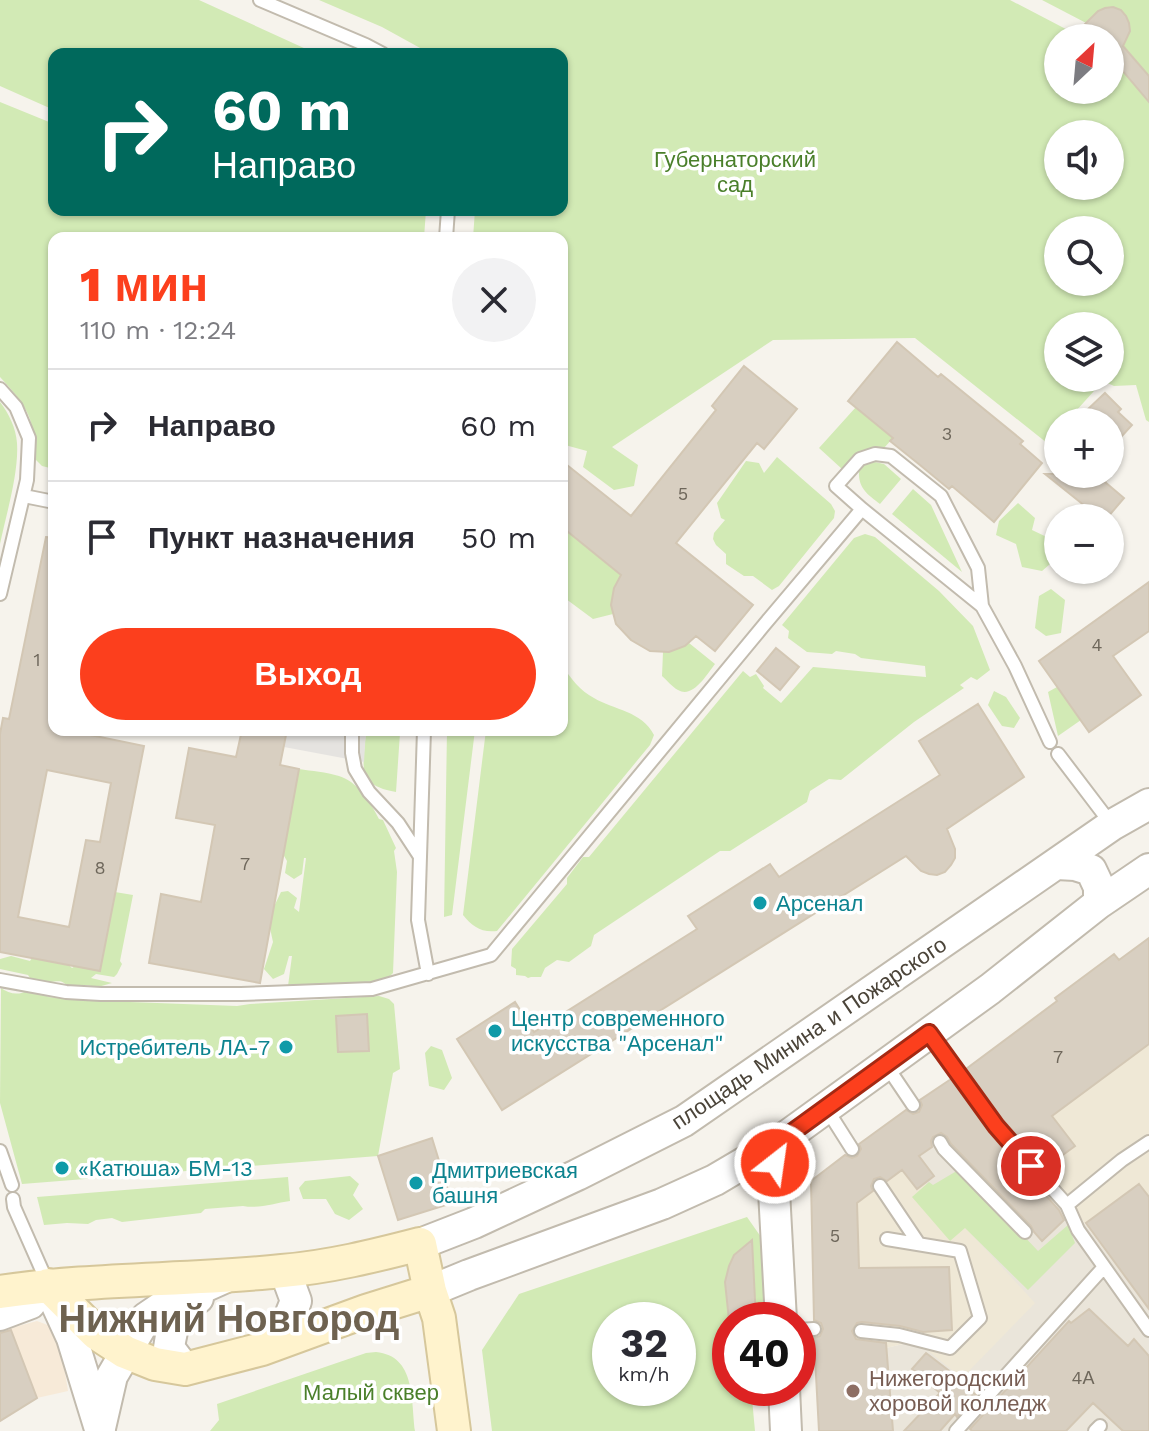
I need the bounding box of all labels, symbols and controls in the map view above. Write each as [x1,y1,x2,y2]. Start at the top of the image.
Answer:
north arrow [1044,24,1124,104]
map controls [1044,24,1124,584]
text: 60 m [212,78,351,144]
icon: right [80,80,184,184]
button: sound [1044,120,1124,200]
text: Направо [212,145,356,187]
park label: Губернаторский сад [654,147,816,197]
button: search [1044,216,1124,296]
text: 1 мин [80,256,208,313]
button: close [452,258,536,342]
button: layers [1044,312,1124,392]
text: 110 m · 12:24 [80,315,236,345]
icon: right [80,403,124,447]
text: Направо [148,408,276,443]
text: 60 m [460,408,536,443]
button: + [1044,408,1124,488]
house number: 3 [942,423,952,444]
house number: 5 [678,483,688,504]
button: − [1044,504,1124,584]
icon: arrive [80,515,124,559]
text: Пункт назначения [148,520,415,555]
text: 50 m [461,520,536,555]
button: Выход [80,628,536,720]
house number: 4 [1092,634,1103,655]
house number: 1 [33,649,41,670]
house number: 7 [240,853,250,874]
house number: 8 [94,857,106,878]
place label: Арсенал [776,891,863,916]
marker: Арсенал [751,894,769,912]
street label: площадь Минина и Пожарского [667,931,951,1135]
place label: Центр современного искусства "Арсенал" [511,1006,725,1056]
marker: Центр современного искусства "Арсенал" [486,1022,504,1040]
place label: Истребитель ЛА-7 [79,1035,270,1060]
marker: Истребитель ЛА-7 [277,1038,295,1056]
house number: 7 [1053,1046,1063,1067]
position arrow [733,1121,817,1205]
pin [997,1132,1065,1200]
icon: arrive [1009,1144,1053,1188]
place label: «Катюша» БМ-13 [78,1156,253,1181]
place label: Дмитриевская башня [432,1158,578,1208]
marker: «Катюша» БМ-13 [53,1159,71,1177]
marker: Дмитриевская башня [407,1174,425,1192]
house number: 5 [830,1225,840,1246]
district label: Нижний Новгород [59,1297,399,1341]
speed limit sign: 40 [712,1302,816,1406]
text: 32 [620,1320,668,1367]
text: km/h [618,1362,670,1386]
place label: Нижегородский хоровой колледж [869,1366,1047,1416]
house number: 4А [1071,1367,1095,1388]
park label: Малый сквер [303,1380,439,1405]
marker: Нижегородский хоровой колледж [844,1382,862,1400]

